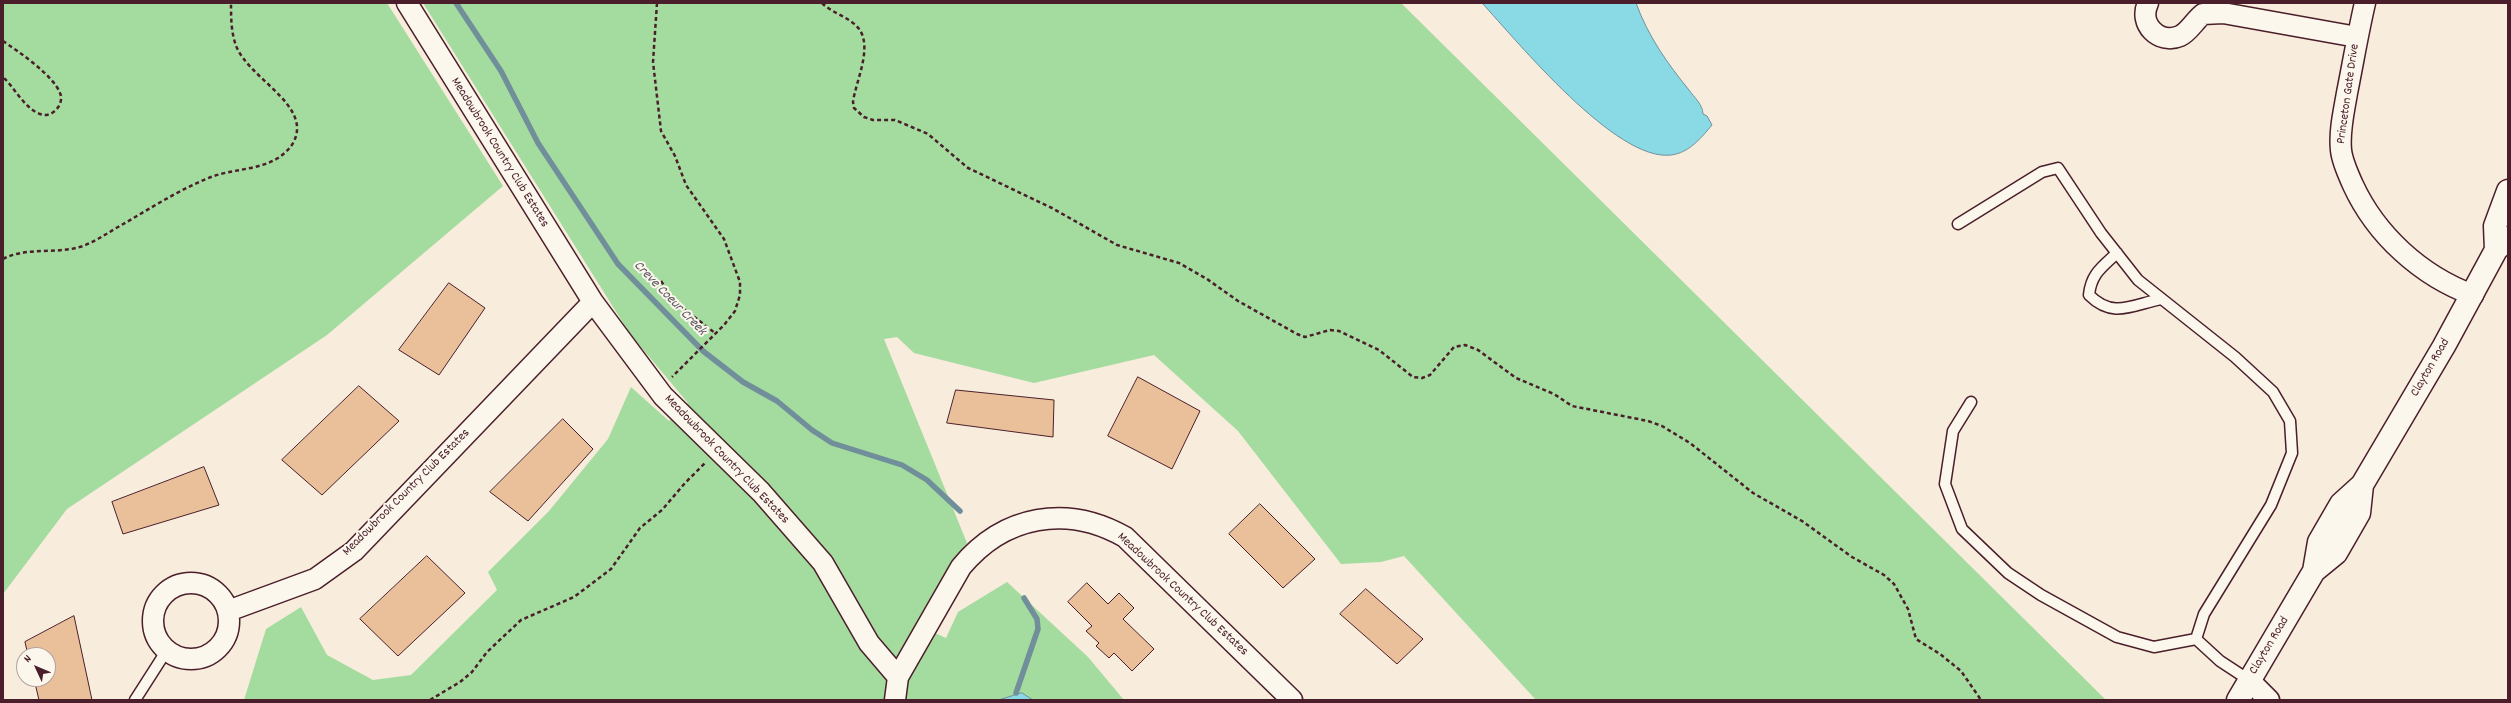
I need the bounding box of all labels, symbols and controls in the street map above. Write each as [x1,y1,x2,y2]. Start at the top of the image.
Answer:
street label: Princeton Gate Drive [2334,43,2364,145]
street label: Meadowbrook Country Club Estates [446,75,552,231]
water label: Creve Coeur Creek [629,258,709,340]
street label: Clayton Road [2408,336,2454,400]
street label: Meadowbrook Country Club Estates [660,392,792,528]
street label: Meadowbrook Country Club Estates [340,426,474,560]
street label: Meadowbrook Country Club Estates [1113,530,1251,660]
street label: Clayton Road [2247,614,2293,678]
north arrow [16,647,56,687]
text: N [20,652,36,667]

